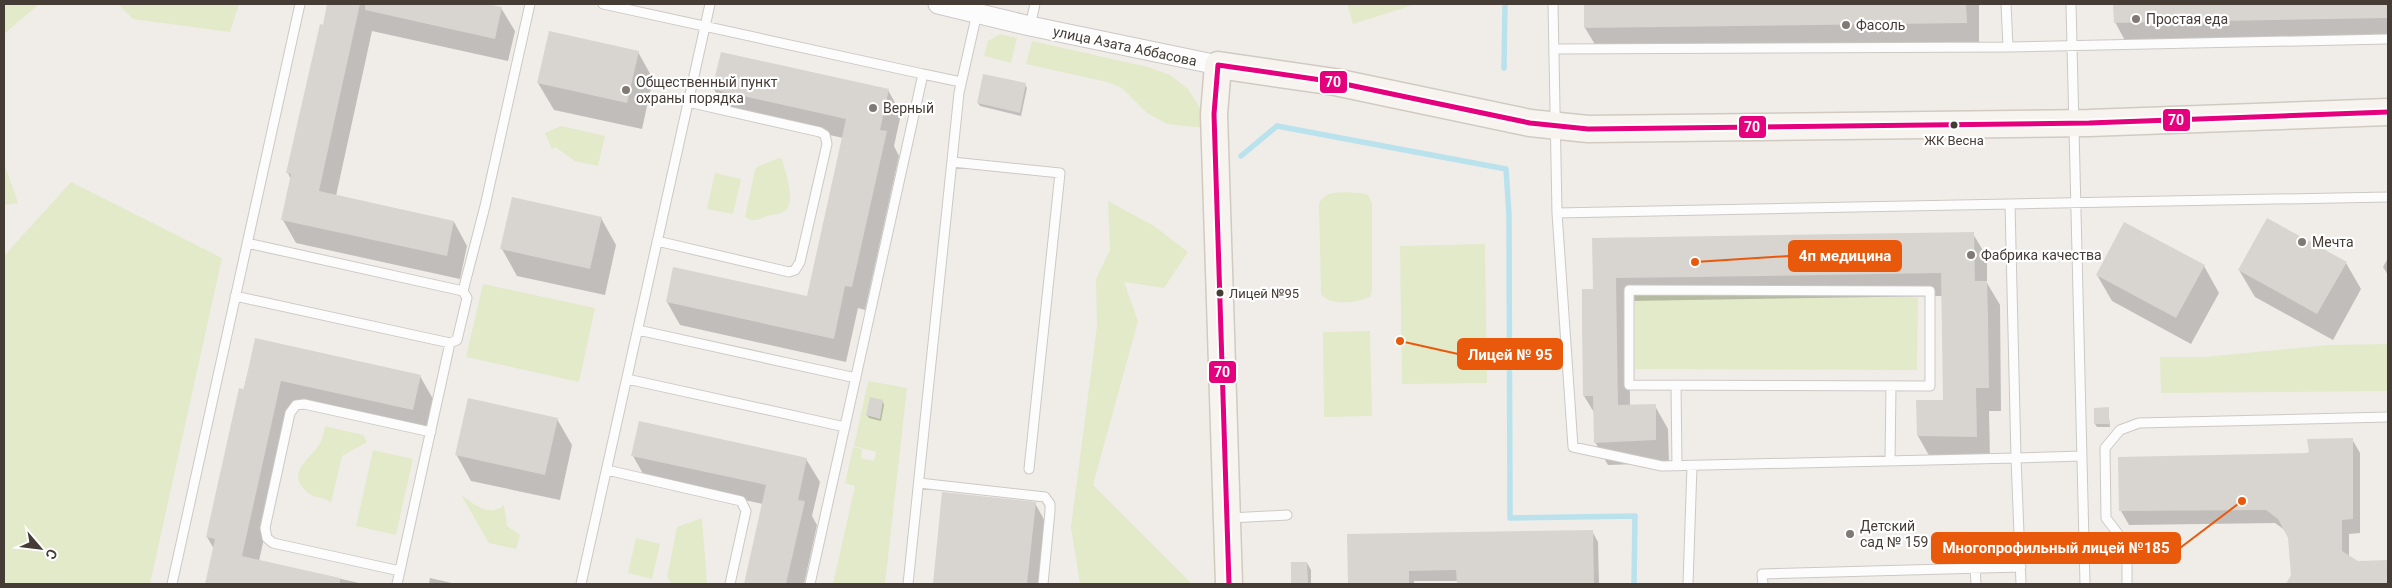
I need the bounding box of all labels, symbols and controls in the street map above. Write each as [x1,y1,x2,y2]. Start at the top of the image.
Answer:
place label: Простая еда [2146,11,2228,27]
marker: Простая еда [2130,13,2142,25]
place label: Фасоль [1856,17,1905,33]
marker: Фасоль [1840,19,1852,31]
street label: улица Азата Аббасова [1052,23,1198,69]
line badge: 70 [1319,70,1348,94]
place label: Общественный пункт охраны порядка [636,74,778,106]
text: 70 [1325,74,1341,90]
marker: Общественный пункт охраны порядка [620,84,632,96]
place label: Верный [883,100,934,116]
marker: Верный [867,102,879,114]
line badge: 70 [2162,108,2191,132]
text: 70 [2168,112,2184,128]
line badge: 70 [1738,115,1767,139]
text: 70 [1744,119,1760,135]
marker: ЖК Весна [1949,120,1959,130]
place label: ЖК Весна [1924,133,1984,148]
place label: Мечта [2312,234,2354,250]
marker: Мечта [2296,236,2308,248]
callout: 4п медицина [1789,241,1901,271]
text: 4п медицина [1799,247,1891,265]
place label: Фабрика качества [1981,247,2102,263]
marker: Фабрика качества [1965,249,1977,261]
place label: Лицей №95 [1229,286,1299,301]
marker: Лицей №95 [1215,288,1225,298]
callout: Лицей № 95 [1458,339,1562,369]
text: Лицей № 95 [1468,346,1552,364]
line badge: 70 [1208,360,1237,384]
text: 70 [1214,364,1230,380]
place label: Детский сад № 159 [1860,518,1928,550]
north arrow [15,523,65,573]
marker: Детский сад № 159 [1844,528,1856,540]
callout: Многопрофильный лицей №185 [1932,533,2180,563]
text: Многопрофильный лицей №185 [1942,539,2170,557]
text: С [42,546,61,562]

